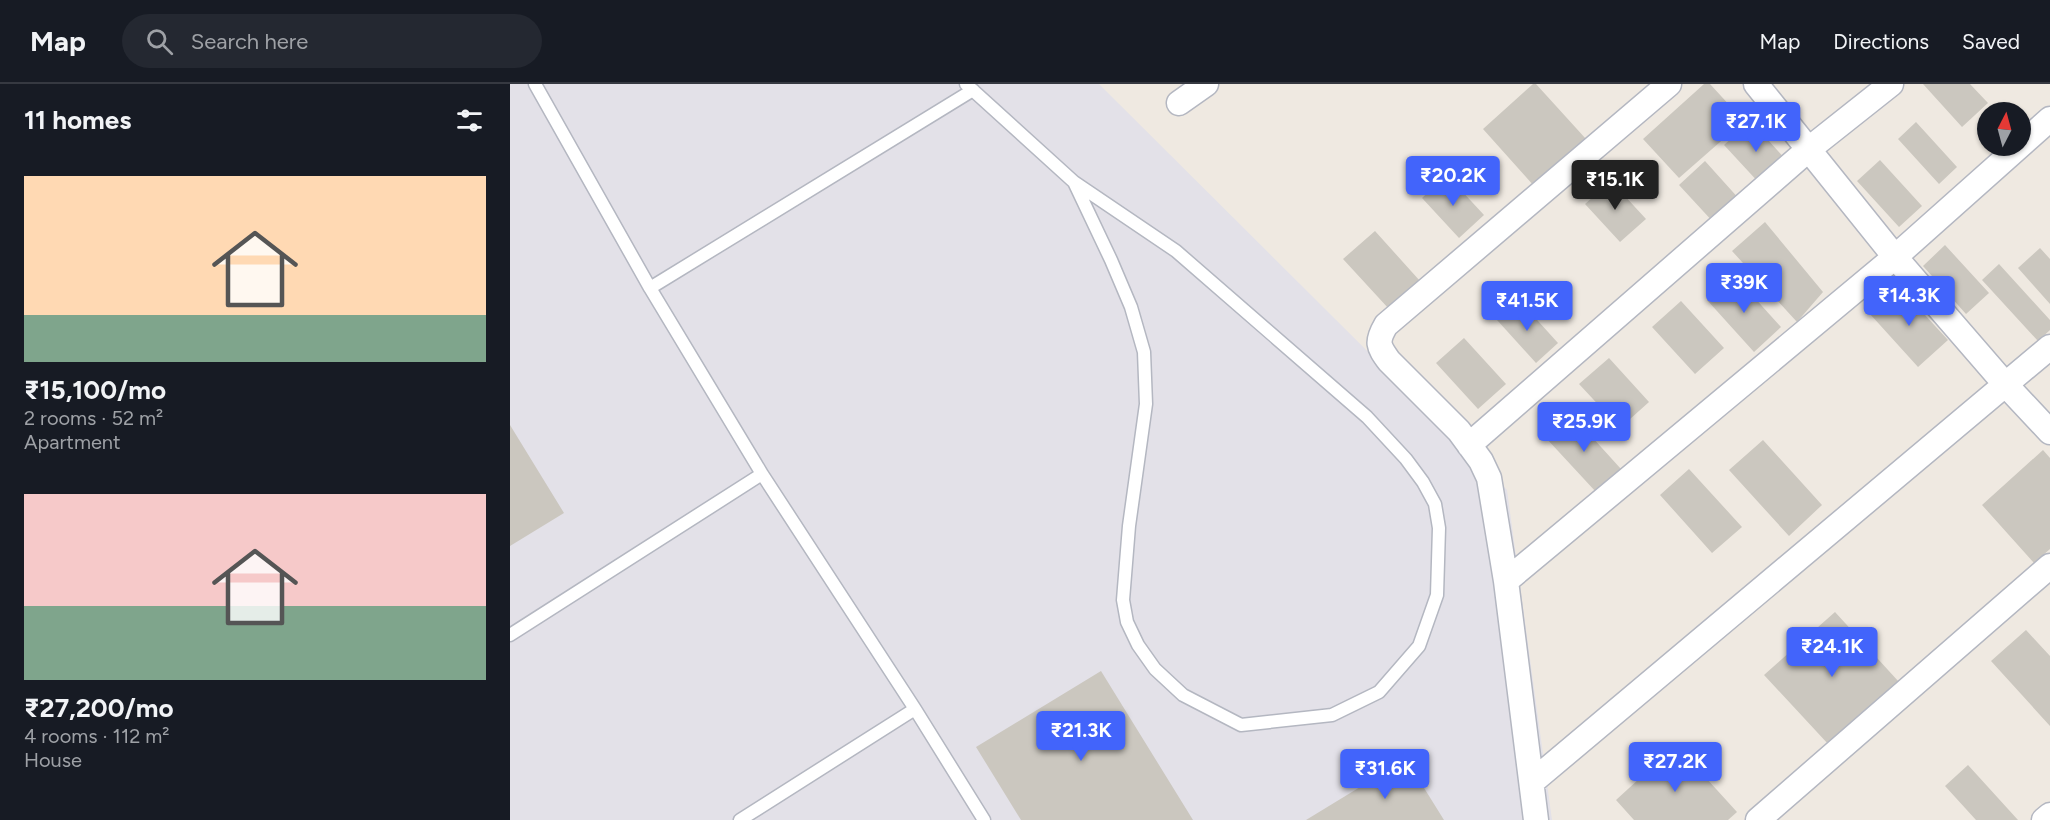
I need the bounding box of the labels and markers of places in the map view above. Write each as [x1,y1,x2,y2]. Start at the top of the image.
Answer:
pin: ₹27.1K [1707,102,1805,153]
pin: ₹20.2K [1404,156,1502,207]
pin: ₹15.1K [1566,160,1664,211]
pin: ₹39K [1708,263,1780,314]
pin: ₹14.3K [1860,276,1958,327]
pin: ₹41.5K [1478,281,1576,332]
pin: ₹25.9K [1535,402,1633,453]
pin: ₹24.1K [1783,627,1881,678]
pin: ₹21.3K [1032,711,1130,762]
pin: ₹27.2K [1626,742,1724,793]
pin: ₹31.6K [1336,749,1434,800]

